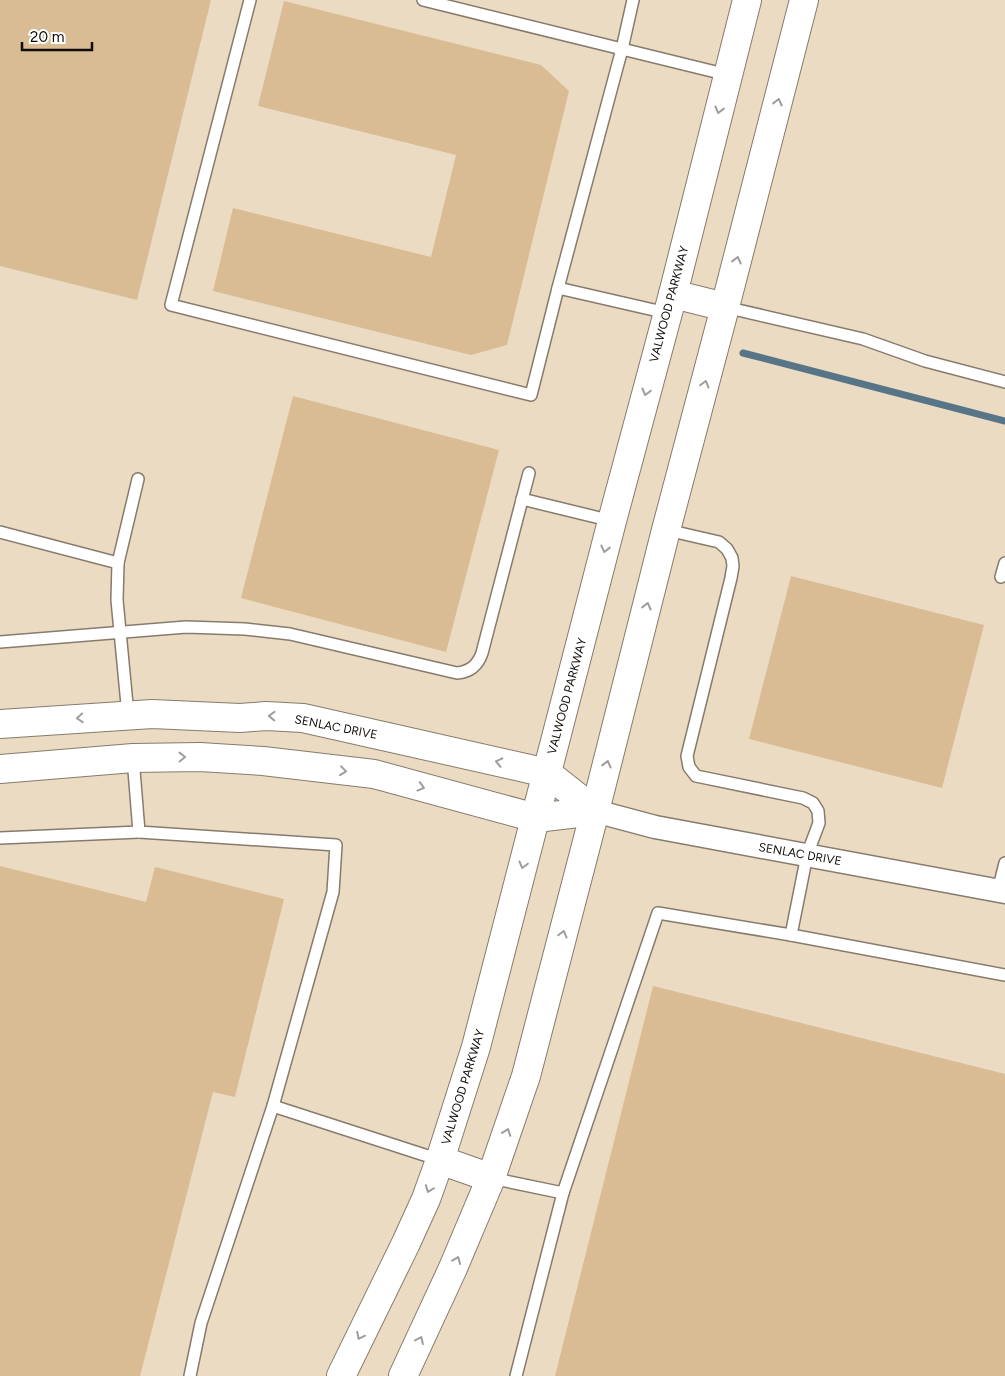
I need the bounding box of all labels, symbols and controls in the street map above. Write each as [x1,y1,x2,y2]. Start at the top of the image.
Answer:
scale bar [22,20,92,52]
text: 20 m [30,28,64,46]
one-way arrow [772,99,782,107]
one-way arrow [714,106,725,115]
street label: VALWOOD PARKWAY [647,244,691,364]
one-way arrow [731,255,742,264]
one-way arrow [699,381,709,389]
one-way arrow [641,387,652,396]
one-way arrow [600,544,610,552]
one-way arrow [641,602,652,611]
street label: VALWOOD PARKWAY [545,636,589,756]
one-way arrow [268,711,276,722]
street label: SENLAC DRIVE [293,712,379,742]
one-way arrow [75,713,83,724]
one-way arrow [178,752,186,762]
one-way arrow [495,757,504,768]
one-way arrow [601,760,612,769]
one-way arrow [339,765,348,775]
one-way arrow [416,781,425,792]
street label: SENLAC DRIVE [757,840,843,868]
one-way arrow [519,861,529,869]
one-way arrow [557,930,568,939]
street label: VALWOOD PARKWAY [439,1027,487,1146]
one-way arrow [501,1128,511,1137]
one-way arrow [425,1184,435,1193]
one-way arrow [450,1256,461,1265]
one-way arrow [356,1331,366,1340]
one-way arrow [414,1336,424,1345]

